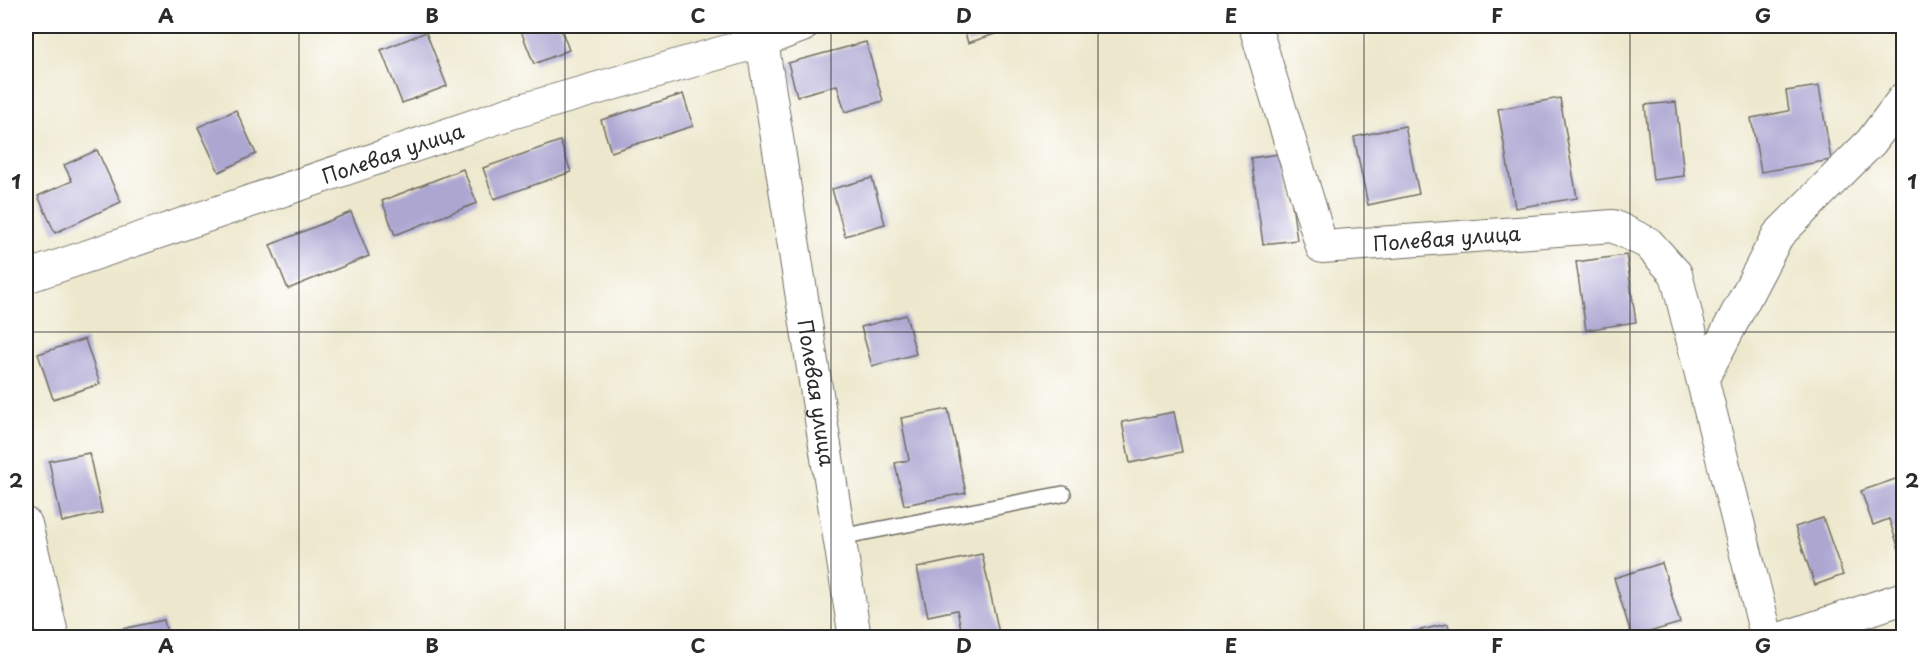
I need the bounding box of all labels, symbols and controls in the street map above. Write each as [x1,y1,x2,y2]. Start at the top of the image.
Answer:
text: A [158,0,174,30]
text: B [425,0,439,30]
text: C [690,0,706,30]
text: D [956,0,972,30]
text: E [1225,0,1237,30]
text: F [1491,0,1503,30]
text: G [1755,0,1771,30]
street label: Полевая улица [318,115,468,191]
text: 1 [11,166,21,196]
text: 1 [1907,166,1917,196]
street label: Полевая улица [1372,218,1522,258]
street label: Полевая улица [791,317,843,469]
text: 2 [9,465,23,495]
text: 2 [1905,465,1919,495]
text: A [158,630,174,660]
text: B [425,630,439,660]
text: C [690,630,706,660]
text: D [956,630,972,660]
text: E [1225,630,1237,660]
text: F [1491,630,1503,660]
text: G [1755,630,1771,660]

